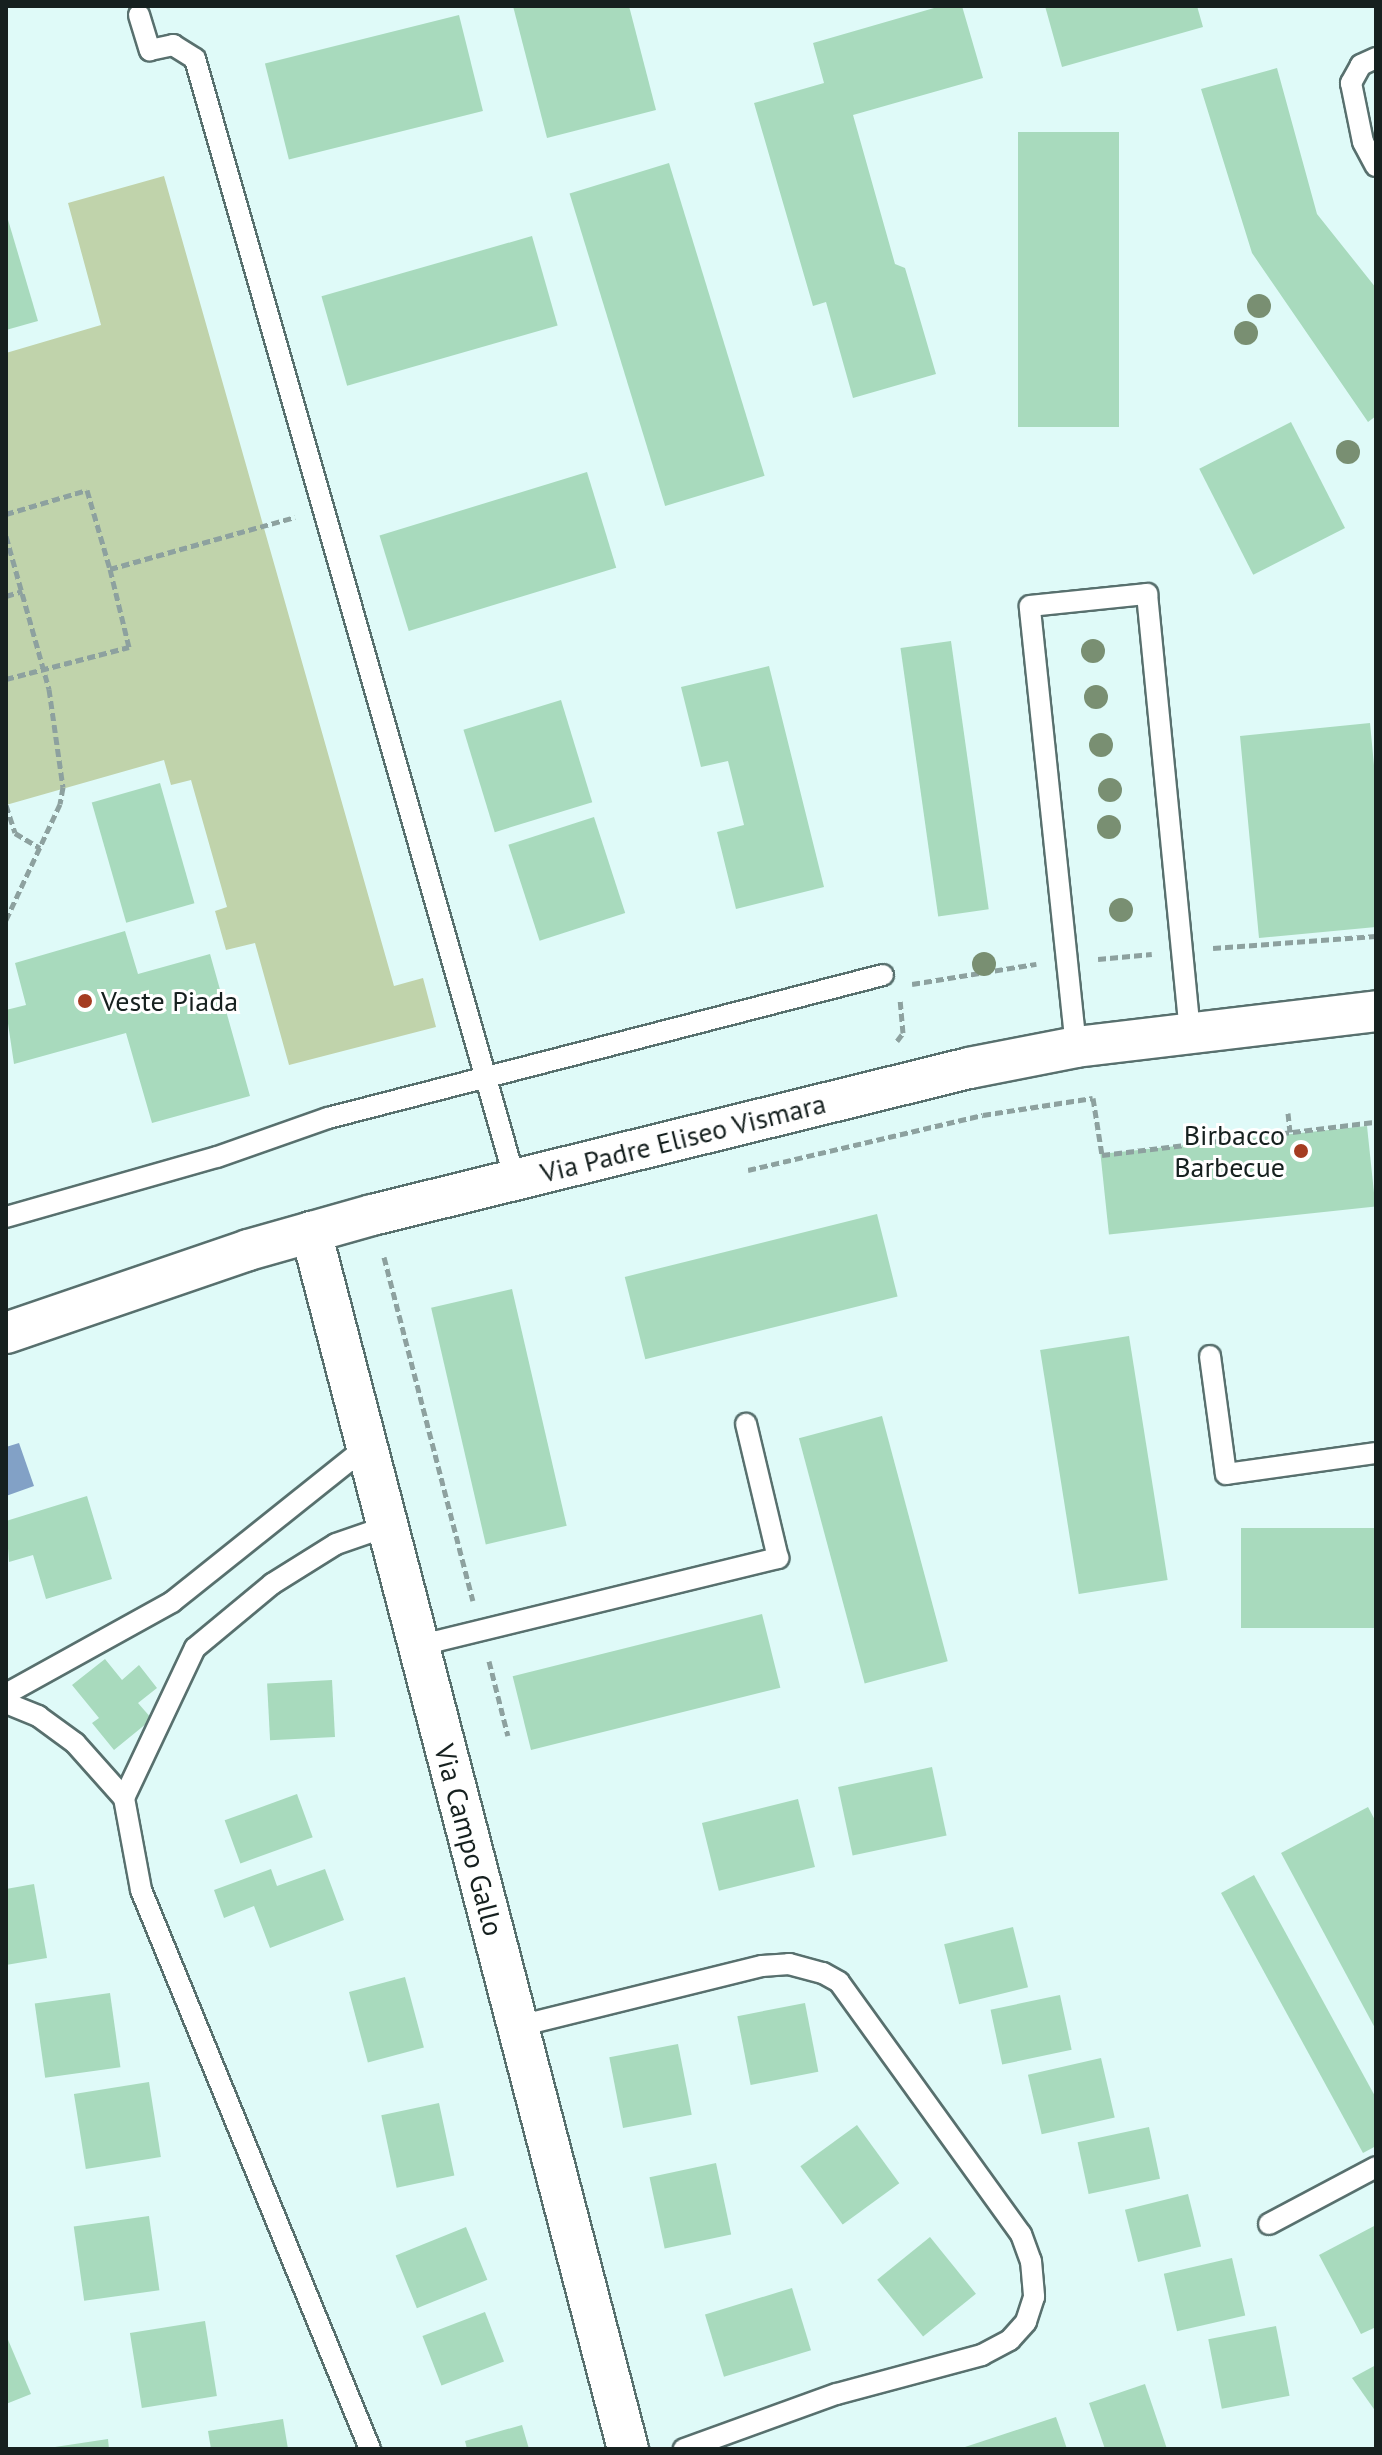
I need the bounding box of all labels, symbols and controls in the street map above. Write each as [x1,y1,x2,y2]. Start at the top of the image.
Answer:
place label: Veste Piada [101,984,238,1018]
marker: Veste Piada [76,992,94,1010]
street label: Via Padre Eliseo Vismara [536,1086,830,1190]
place label: Birbacco Barbecue [1174,1118,1285,1184]
marker: Birbacco Barbecue [1292,1142,1310,1160]
street label: Via Campo Gallo [427,1741,511,1939]

